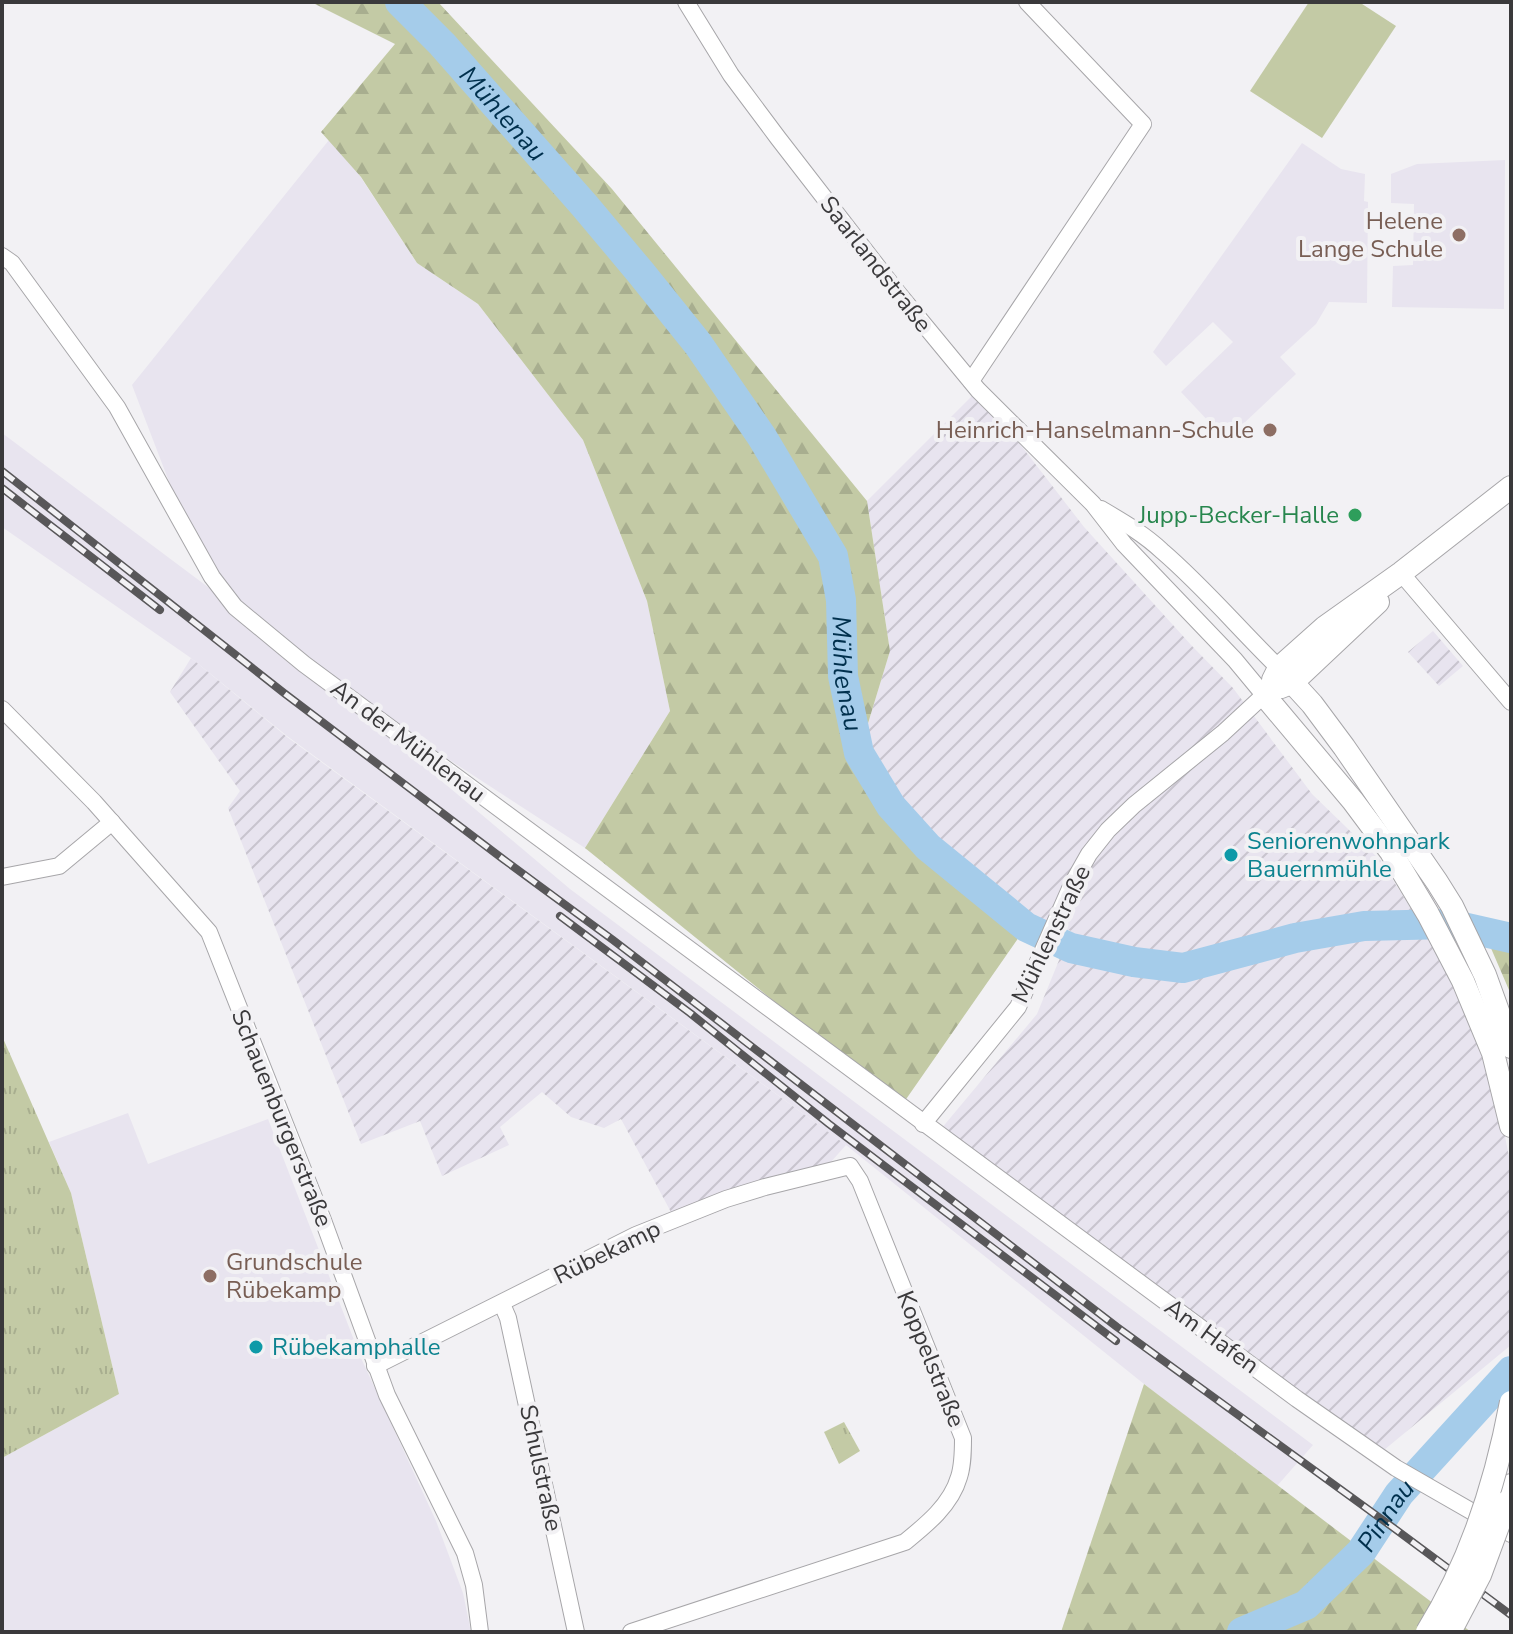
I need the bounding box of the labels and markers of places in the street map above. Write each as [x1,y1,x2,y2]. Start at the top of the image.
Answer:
place label: Helene Lange Schule [1298,205,1443,265]
marker: Helene Lange Schule [1450,226,1468,244]
place label: Heinrich-Hanselmann-Schule [936,414,1254,446]
marker: Heinrich-Hanselmann-Schule [1261,421,1279,439]
place label: Jupp-Becker-Halle [1138,499,1339,531]
marker: Jupp-Becker-Halle [1346,506,1364,524]
place label: Seniorenwohnpark Bauernmühle [1247,825,1451,885]
marker: Seniorenwohnpark Bauernmühle [1222,846,1240,864]
place label: Grundschule Rübekamp [226,1246,363,1306]
marker: Grundschule Rübekamp [201,1267,219,1285]
place label: Rübekamphalle [272,1331,441,1363]
marker: Rübekamphalle [247,1338,265,1356]

